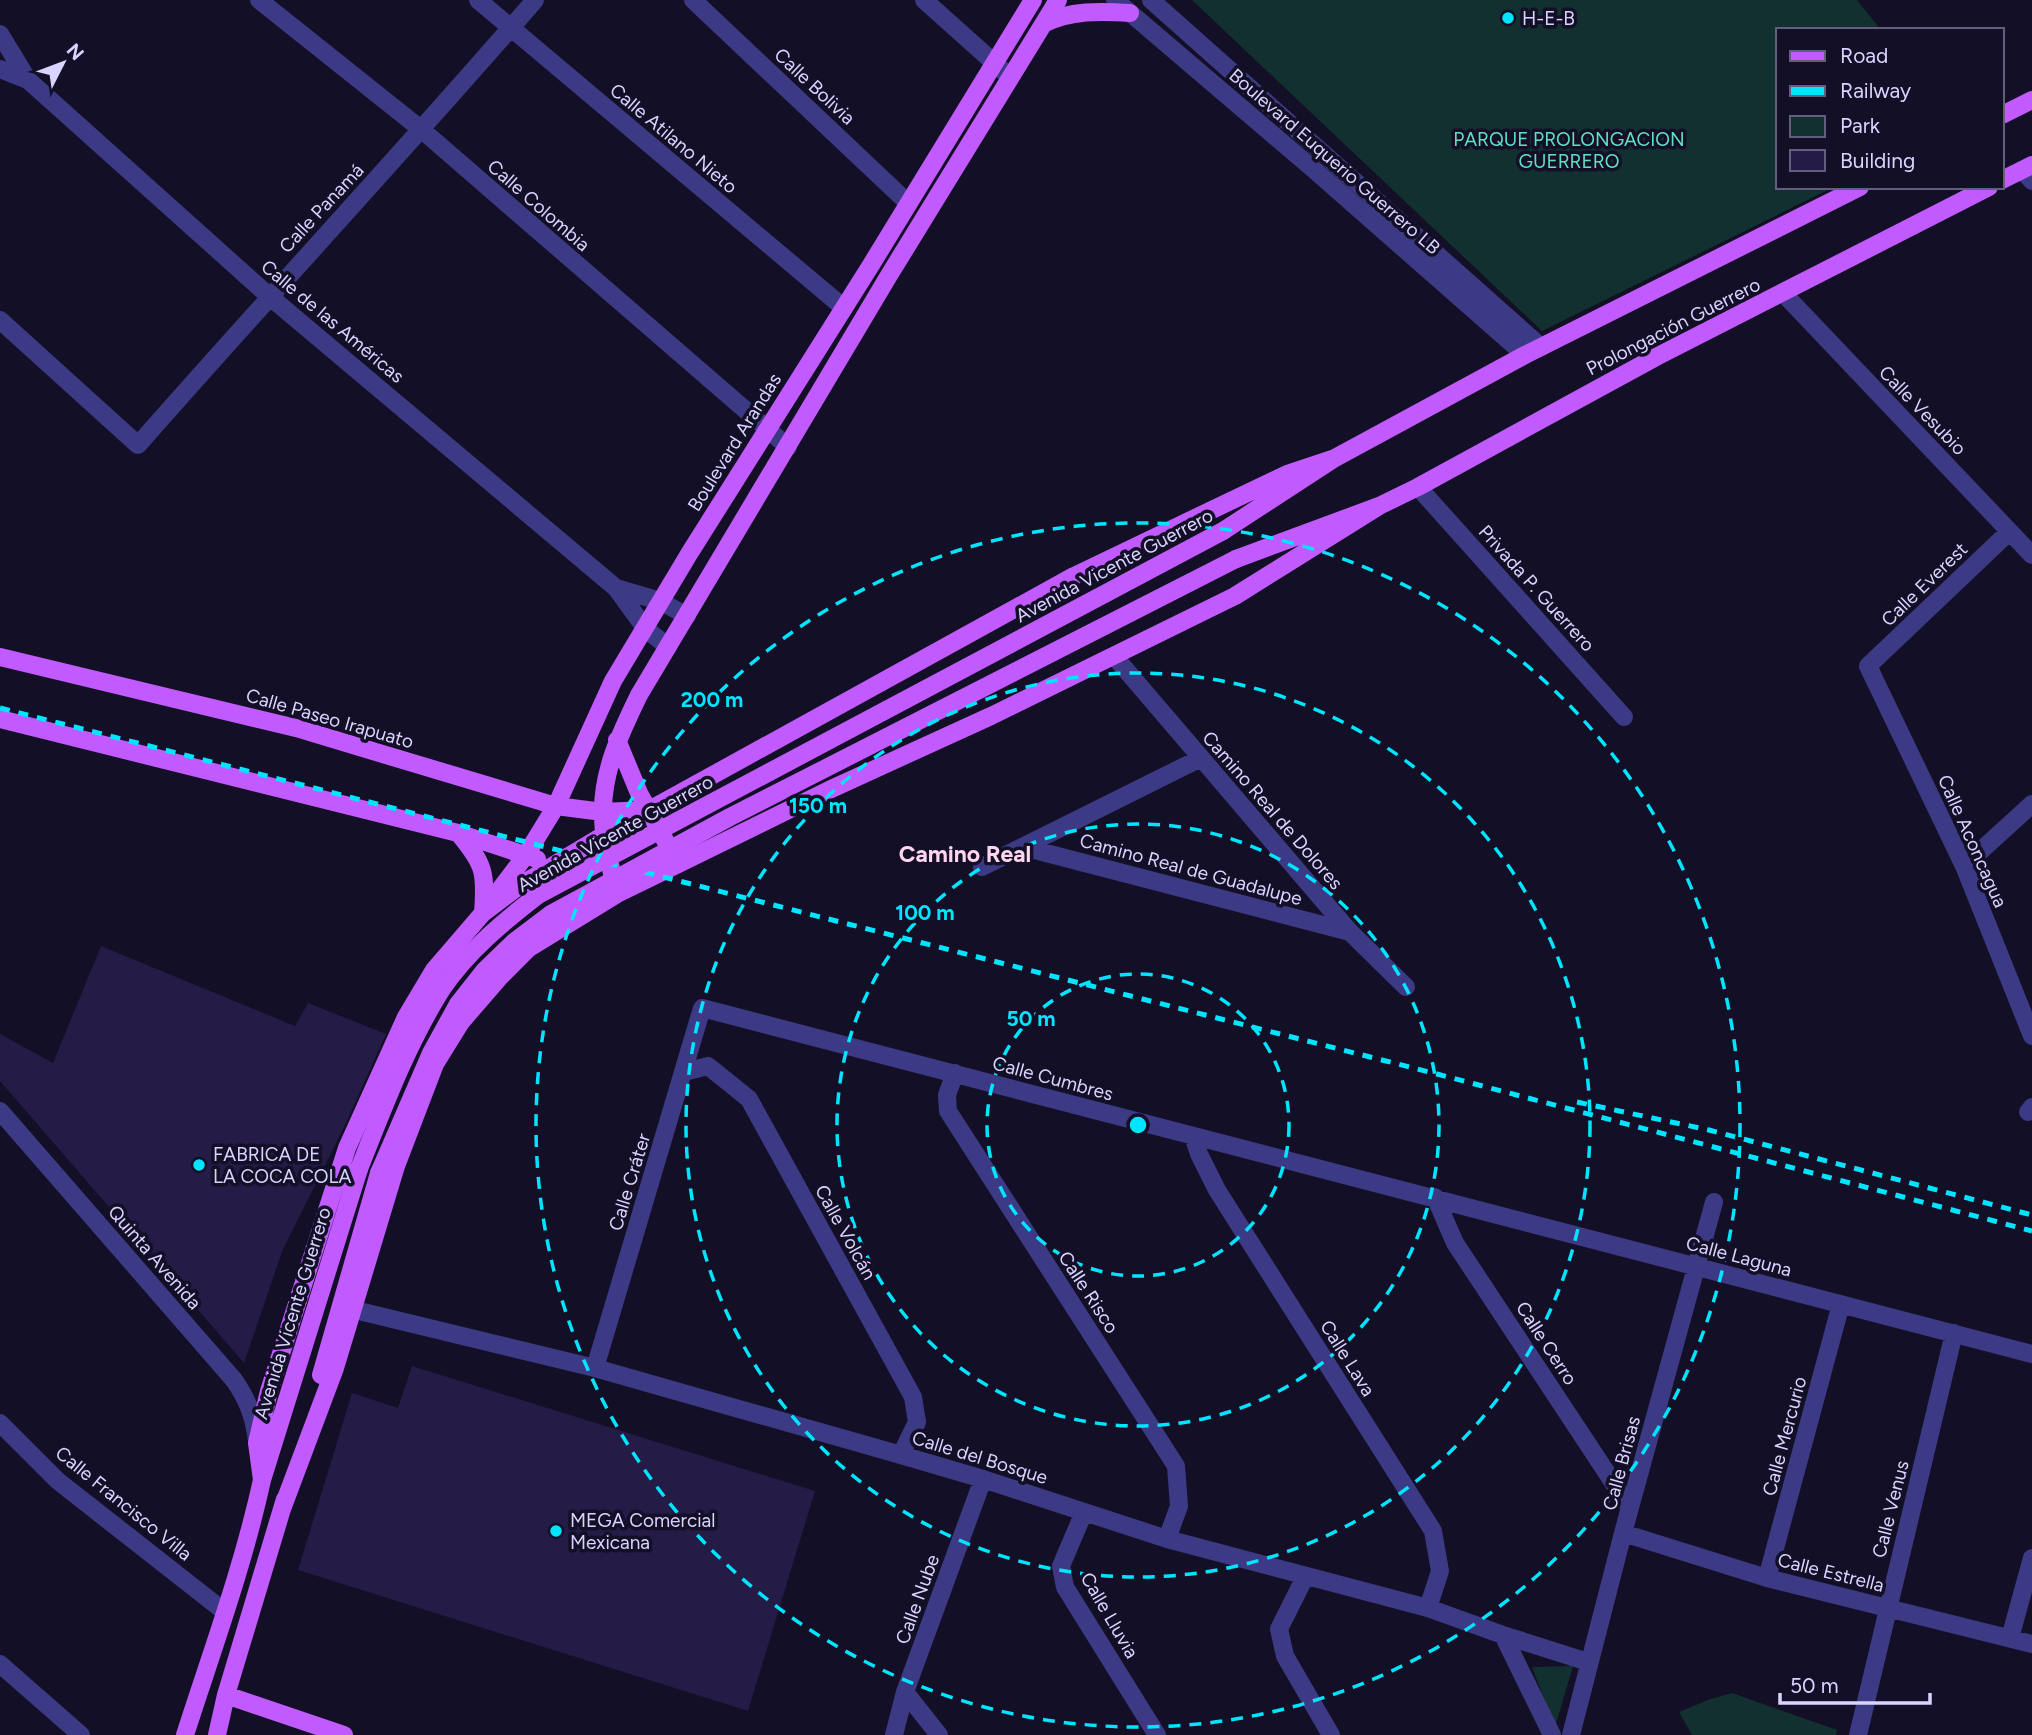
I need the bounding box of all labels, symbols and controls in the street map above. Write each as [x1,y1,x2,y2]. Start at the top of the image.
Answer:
place label: H-E-B [1522,7,1575,30]
marker: H-E-B [1500,10,1516,26]
north arrow [28,28,98,98]
legend [1776,28,2004,189]
text: N [62,39,89,65]
street label: Calle Bolivia [770,43,860,130]
text: Road [1840,43,1888,68]
street label: Boulevard Euquerio Guerrero LB [1225,64,1445,259]
street label: Calle Atilano Nieto [605,78,742,198]
text: Railway [1840,78,1911,103]
text: Park [1840,113,1881,138]
park label: PARQUE PROLONGACION GUERRERO [1453,128,1685,173]
text: Building [1840,148,1915,173]
street label: Calle Colombia [483,155,595,256]
street label: Calle Panamá [274,159,368,258]
street label: Calle de las Américas [257,255,409,388]
street label: Prolongación Guerrero [1582,273,1764,380]
street label: Calle Vesubio [1874,361,1971,460]
street label: Boulevard Arandas [683,369,786,516]
street label: Avenida Vicente Guerrero [1012,504,1217,627]
street label: Privada P. Guerrero [1474,520,1599,656]
street label: Calle Everest [1876,538,1972,631]
street label: Calle Paseo Irapuato [243,684,416,753]
text: 200 m [681,687,743,712]
street label: Camino Real de Dolores [1198,726,1348,894]
street label: Avenida Vicente Guerrero [513,770,717,897]
street label: Calle Aconcagua [1933,771,2012,911]
text: 150 m [789,793,847,818]
street label: Camino Real de Guadalupe [1077,829,1305,910]
district label: Camino Real [899,840,1031,868]
text: 100 m [895,900,955,925]
text: 50 m [1006,1006,1056,1031]
street label: Calle Cumbres [990,1051,1116,1106]
centre of rings [1126,1113,1150,1137]
street label: Calle Cráter [604,1130,655,1234]
place label: FABRICA DE LA COCA COLA [213,1143,351,1188]
marker: FABRICA DE LA COCA COLA [191,1157,207,1173]
street label: Calle Volcán [810,1181,881,1284]
street label: Quinta Avenida [103,1201,206,1314]
street label: Avenida Vicente Guerrero [249,1204,336,1422]
street label: Calle Laguna [1684,1231,1794,1282]
street label: Calle Risco [1054,1247,1124,1338]
street label: Calle Cerro [1511,1297,1582,1389]
street label: Calle Lava [1315,1316,1380,1401]
street label: Calle Mercurio [1758,1374,1811,1498]
street label: Calle Brisas [1598,1413,1645,1513]
street label: Calle del Bosque [909,1426,1050,1489]
street label: Calle Francisco Villa [51,1441,197,1565]
street label: Calle Venus [1867,1458,1914,1560]
place label: MEGA Comercial Mexicana [570,1509,715,1554]
marker: MEGA Comercial Mexicana [548,1523,564,1539]
street label: Calle Estrella [1775,1548,1887,1597]
street label: Calle Nube [891,1551,944,1647]
street label: Calle Lluvia [1076,1568,1143,1662]
scale bar [1780,1662,1930,1706]
text: 50 m [1790,1673,1839,1698]

